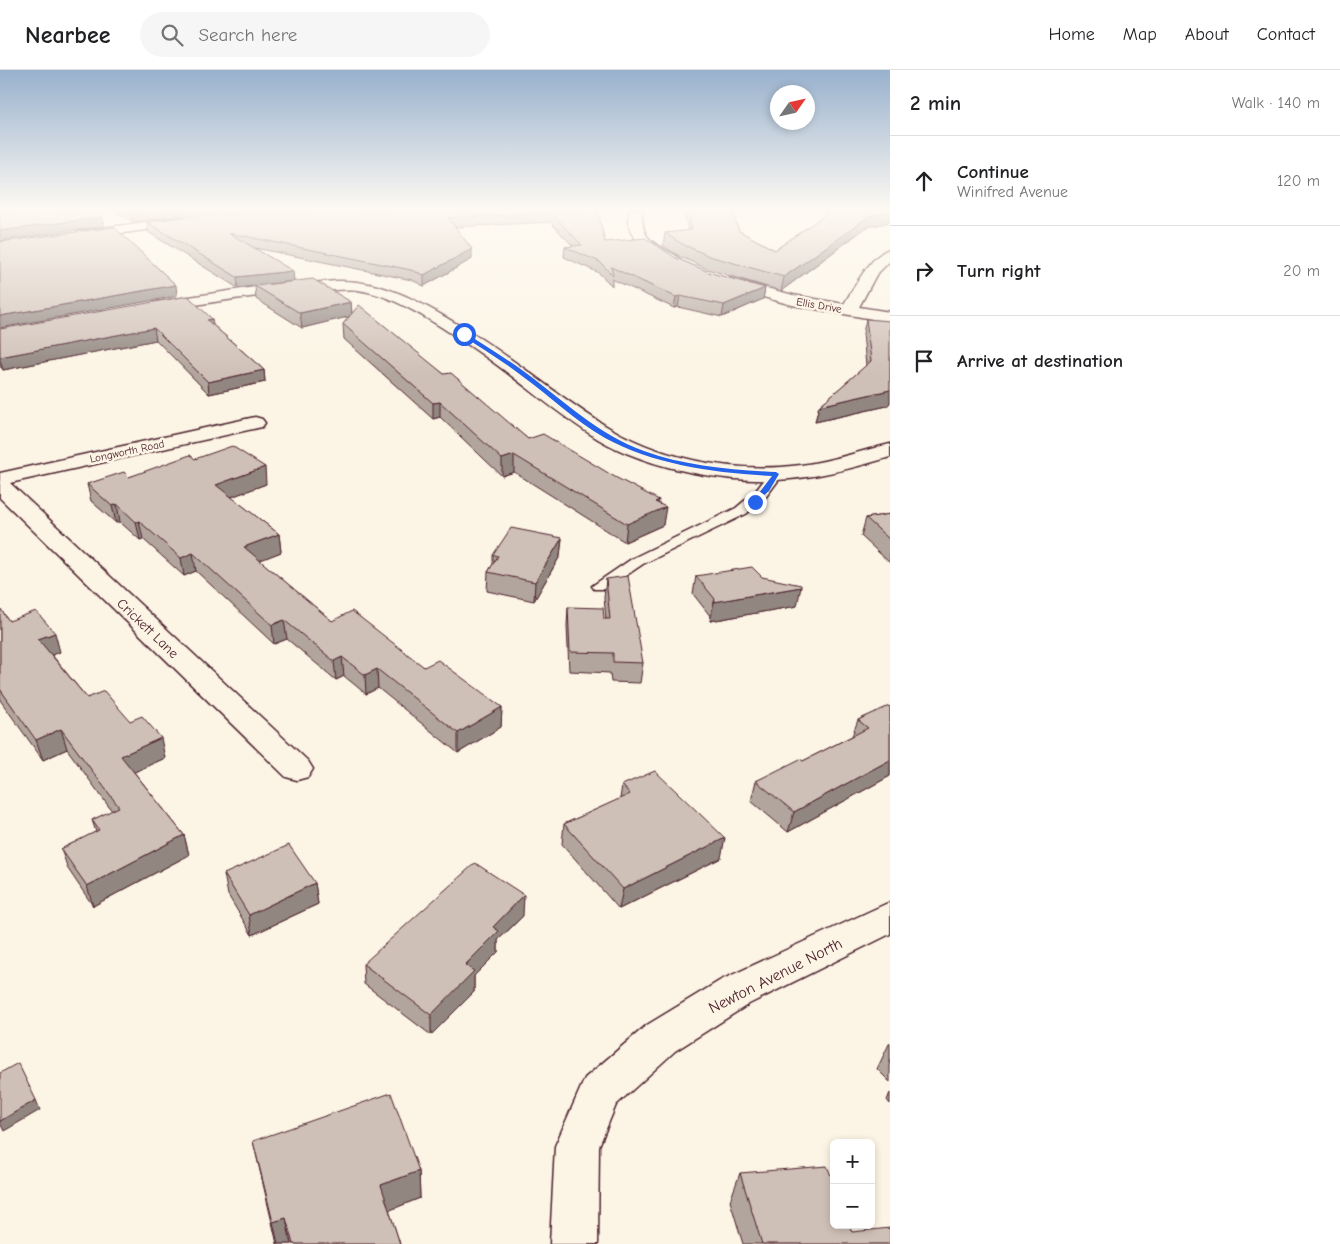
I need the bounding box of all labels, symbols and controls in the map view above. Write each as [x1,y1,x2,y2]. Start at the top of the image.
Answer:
search box [140,12,490,57]
text: Nearbee [25,21,110,49]
icon: search [158,21,186,49]
text: Search here [198,24,297,46]
text: Home [1048,24,1095,45]
text: Map [1123,24,1157,45]
text: About [1185,24,1229,45]
text: Contact [1257,24,1315,45]
north arrow [770,85,815,130]
text: 2 min [910,91,961,115]
text: Walk · 140 m [1232,94,1320,112]
text: Continue [957,161,1029,183]
icon: ahead [910,167,938,195]
text: 120 m [1277,172,1320,190]
text: Winifred Avenue [957,183,1068,201]
icon: right [910,257,938,285]
text: Turn right [957,260,1041,282]
text: 20 m [1283,262,1320,280]
street label: Ellis Drive [795,295,843,316]
route start [453,323,476,346]
icon: arrive [910,347,938,375]
text: Arrive at destination [957,350,1123,372]
street label: Longworth Road [89,437,166,466]
route end [744,491,767,514]
street label: Crickett Lane [113,595,182,662]
street label: Newton Avenue North [706,934,845,1017]
map controls [830,1139,875,1229]
button: + [830,1139,875,1184]
button: − [830,1184,875,1229]

